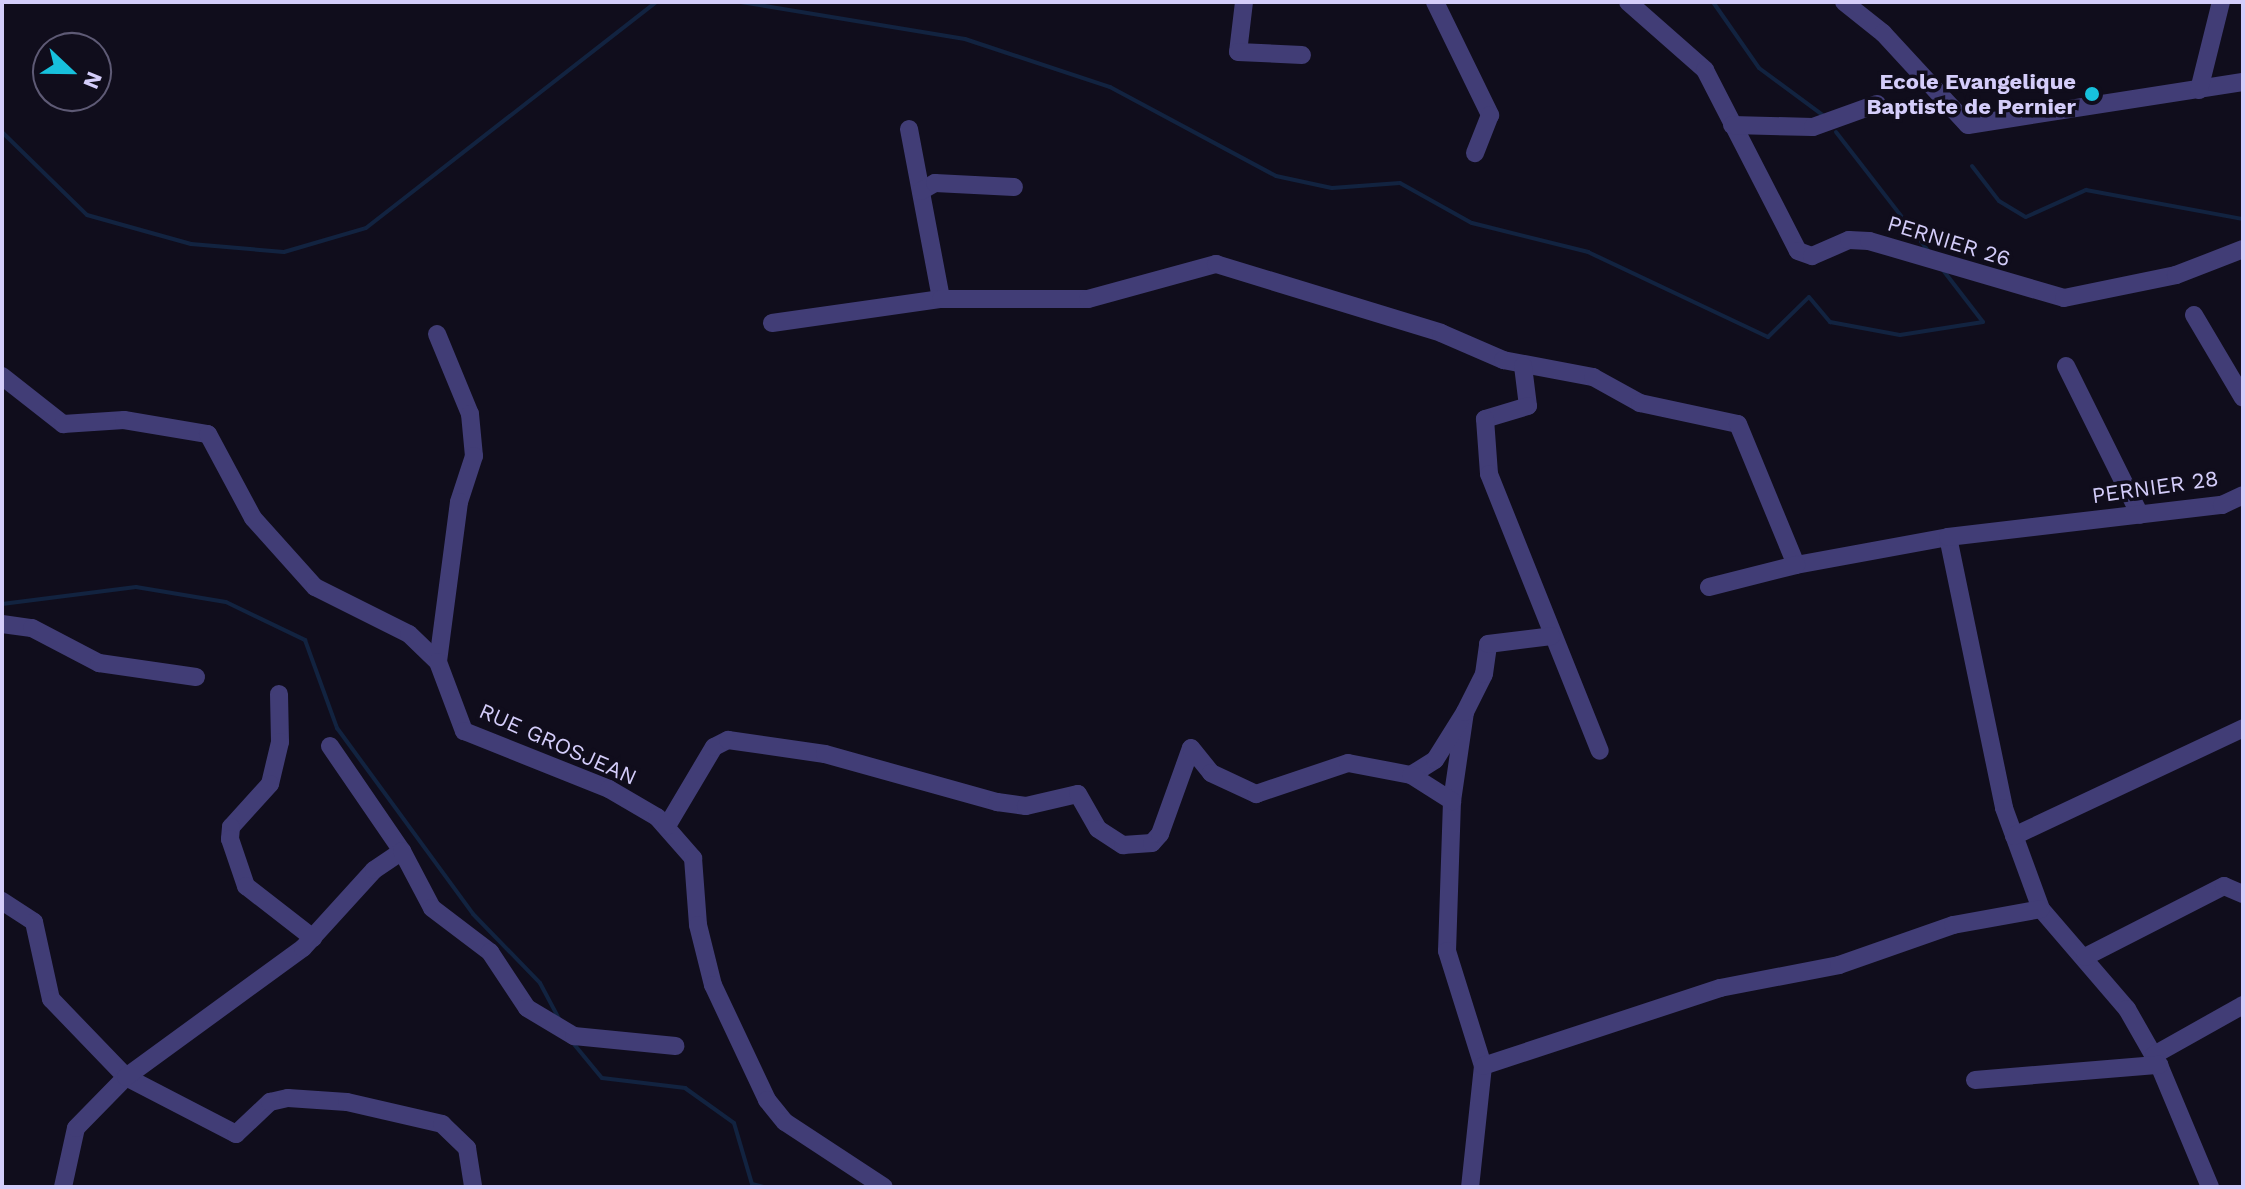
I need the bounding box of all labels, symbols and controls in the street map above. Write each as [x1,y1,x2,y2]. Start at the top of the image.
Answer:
north arrow [32,32,112,112]
text: N [78,68,108,93]
place label: Ecole Evangelique Baptiste de Pernier [1866,68,2076,120]
marker: Ecole Evangelique Baptiste de Pernier [2083,85,2101,103]
street label: PERNIER 26 [1884,210,2014,272]
street label: PERNIER 28 [2090,465,2220,509]
street label: RUE GROSJEAN [475,697,641,791]

